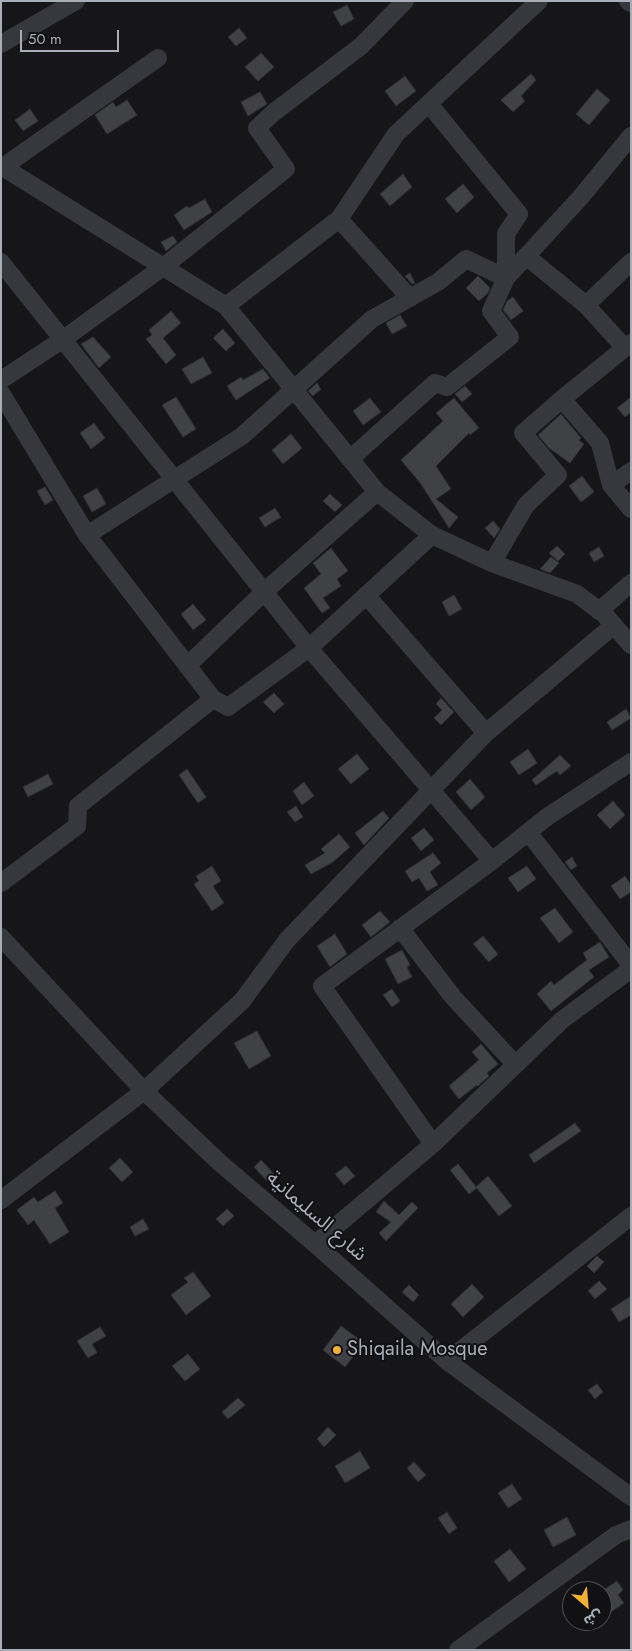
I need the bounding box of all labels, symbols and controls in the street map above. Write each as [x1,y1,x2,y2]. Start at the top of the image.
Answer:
scale bar [22,20,121,52]
text: 50 m [28,28,62,50]
street label: شارع السليمانية [261,1167,371,1267]
place label: Shiqaila Mosque [347,1338,487,1362]
marker: Shiqaila Mosque [331,1344,343,1356]
north arrow [562,1581,612,1631]
text: ش [580,1605,606,1632]

